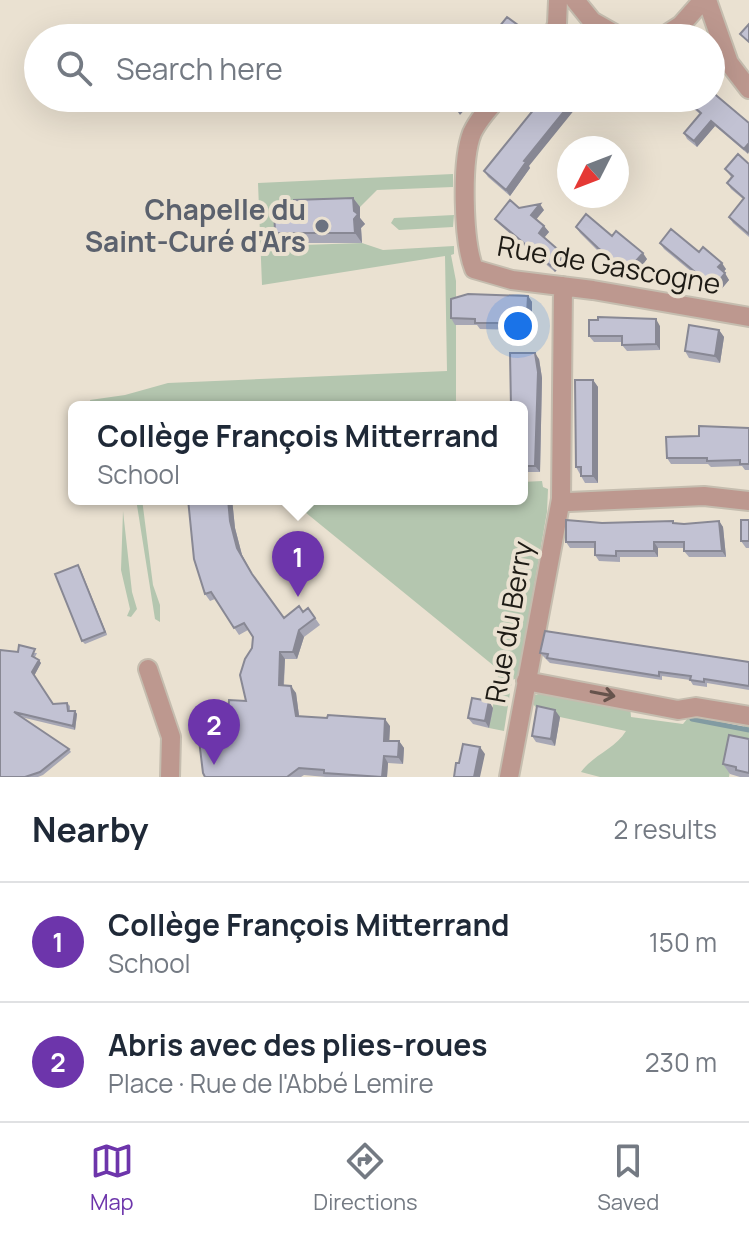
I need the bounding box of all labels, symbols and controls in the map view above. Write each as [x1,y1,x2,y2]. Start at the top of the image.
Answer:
search box [24,24,725,112]
icon: search [52,46,96,90]
text: Search here [116,48,283,89]
north arrow [557,136,629,208]
place label: Chapelle du Saint-Curé d'Ars [85,190,306,260]
marker: Chapelle du Saint-Curé d'Ars [313,217,331,235]
street label: Rue de Gascogne [495,226,724,302]
your location [498,306,538,346]
popup [68,401,528,505]
text: Collège François Mitterrand [97,415,499,456]
text: School [97,456,180,492]
pin: 1 [272,531,324,597]
street label: Rue du Berry [475,538,541,706]
one-way arrow [589,687,615,702]
pin: 2 [188,699,240,765]
text: Nearby [32,806,148,852]
text: 2 results [613,811,717,847]
text: Collège François Mitterrand [108,904,509,945]
text: 1 [52,924,64,960]
text: 150 m [649,924,717,960]
text: School [108,945,191,981]
text: Abris avec des plies-roues [108,1024,488,1065]
text: 2 [50,1044,66,1080]
text: 230 m [645,1044,717,1080]
text: Place · Rue de l'Abbé Lemire [108,1065,434,1101]
tab: Map [90,1139,134,1217]
tab: Directions [313,1139,418,1217]
tab: Saved [597,1139,659,1217]

